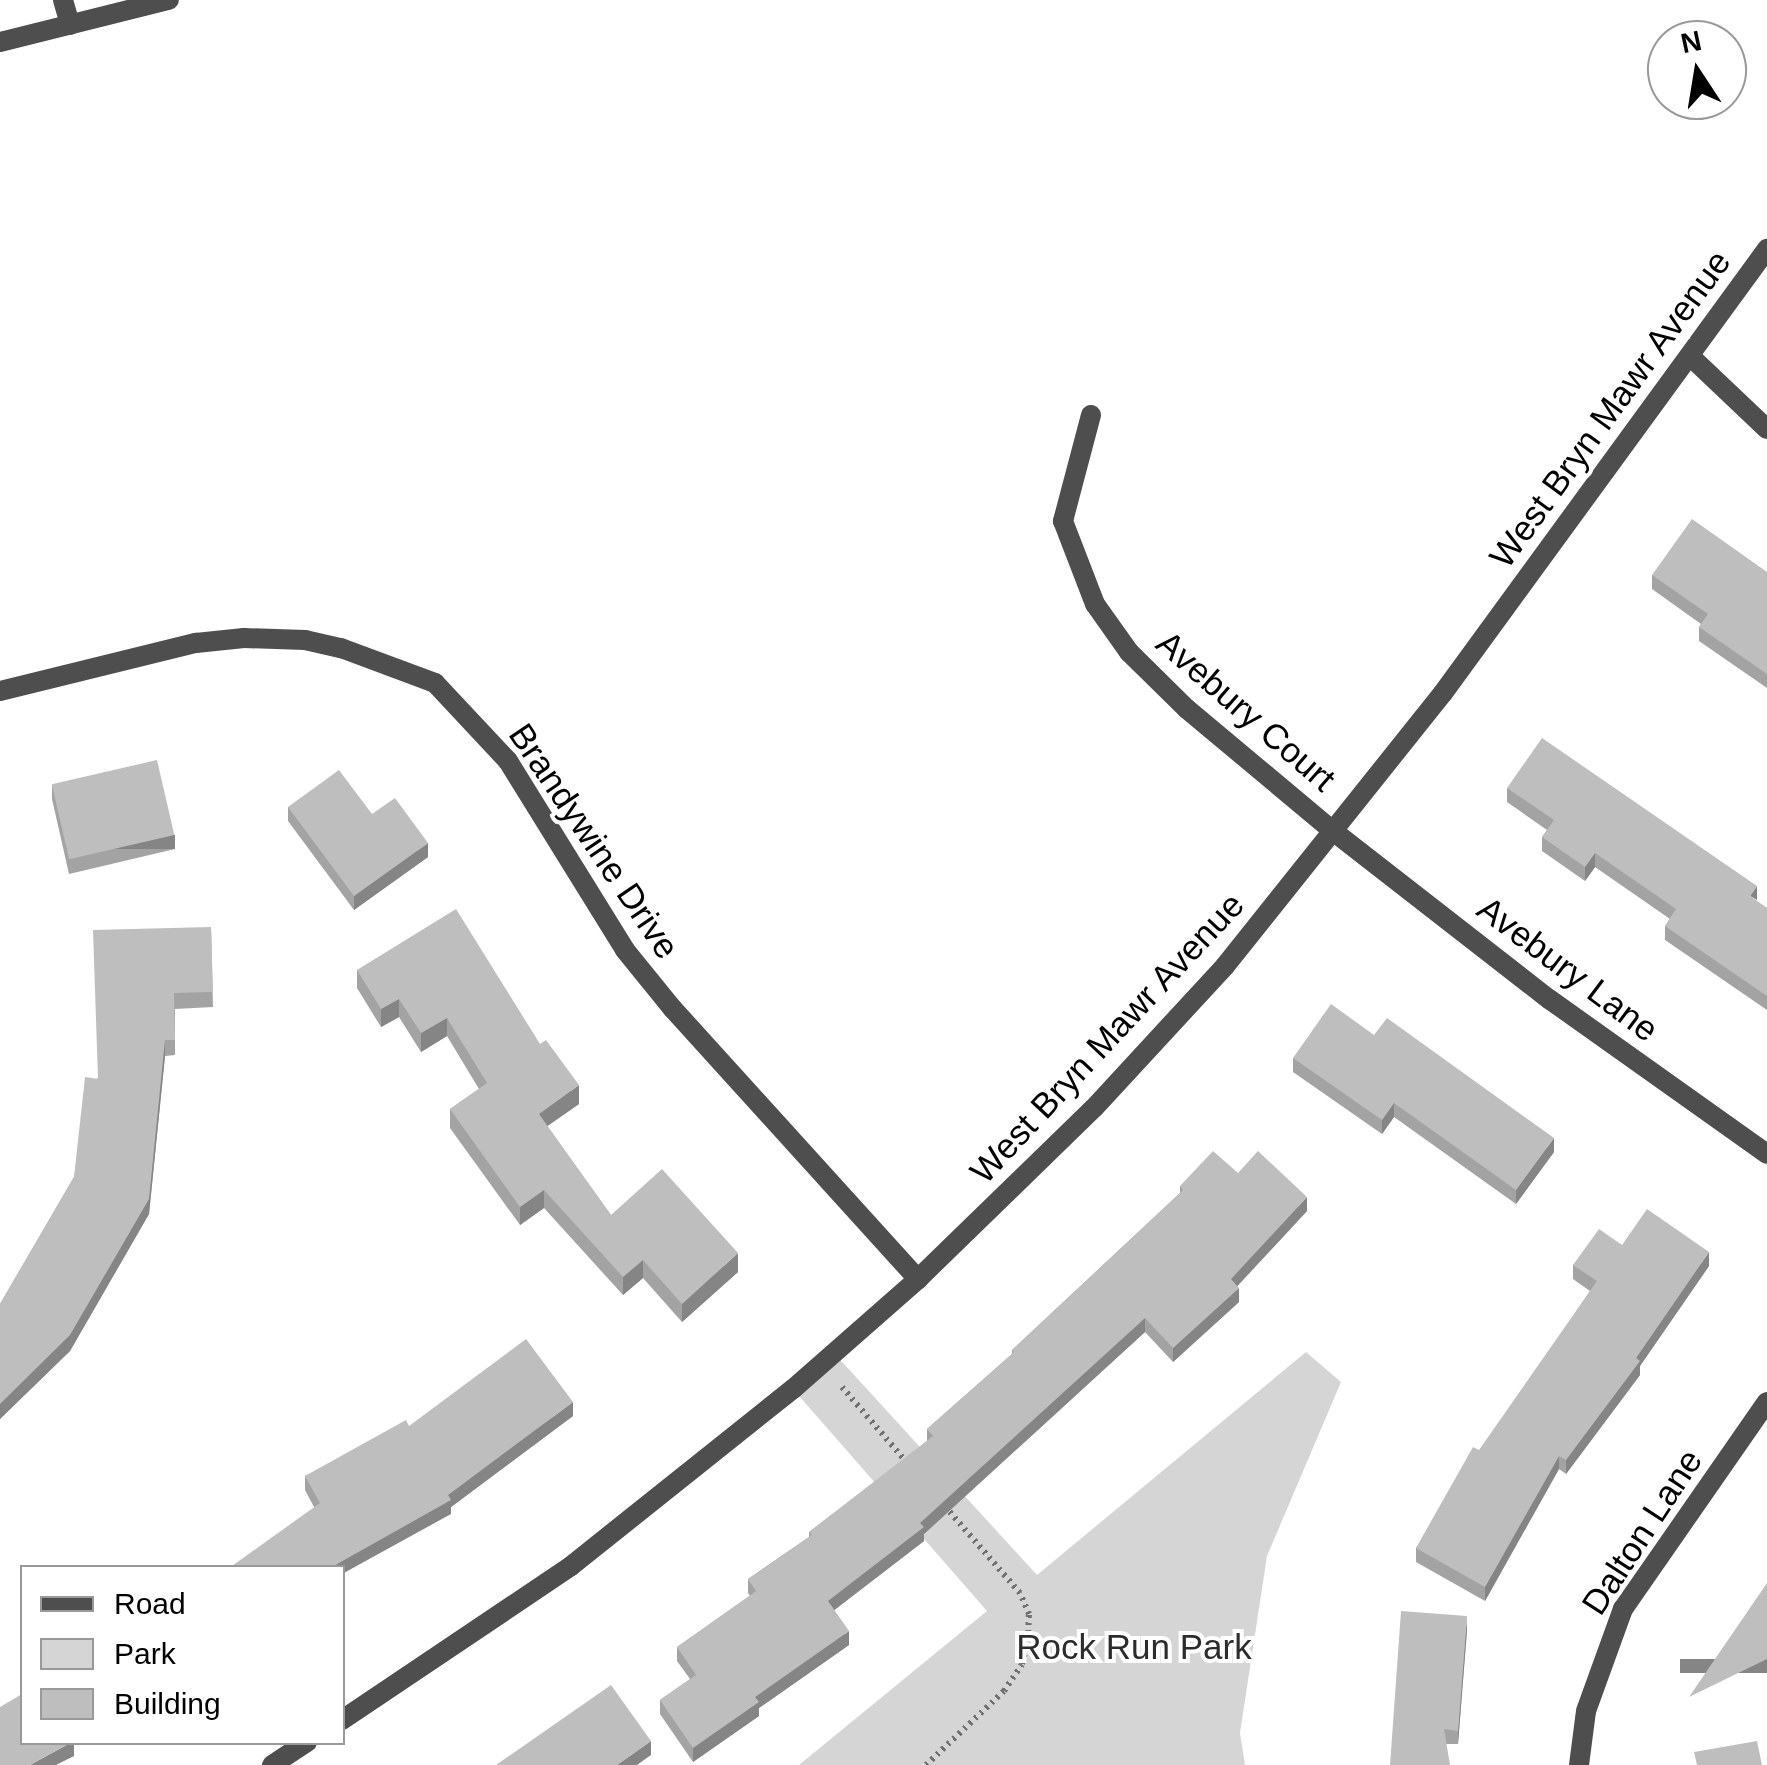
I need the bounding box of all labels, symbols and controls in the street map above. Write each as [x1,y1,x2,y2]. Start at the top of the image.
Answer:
north arrow [1647,20,1747,120]
text: N [1678,25,1704,59]
street label: West Bryn Mawr Avenue [1480,241,1740,577]
street label: Avebury Court [1148,622,1344,800]
street label: Brandywine Drive [500,716,688,966]
street label: West Bryn Mawr Avenue [961,883,1253,1193]
street label: Avebury Lane [1469,887,1667,1051]
street label: Dalton Lane [1573,1441,1711,1623]
legend [20,1565,345,1745]
text: Road [114,1587,186,1620]
park label: Rock Run Park [1016,1626,1252,1668]
text: Park [114,1637,176,1670]
text: Building [114,1687,221,1720]

